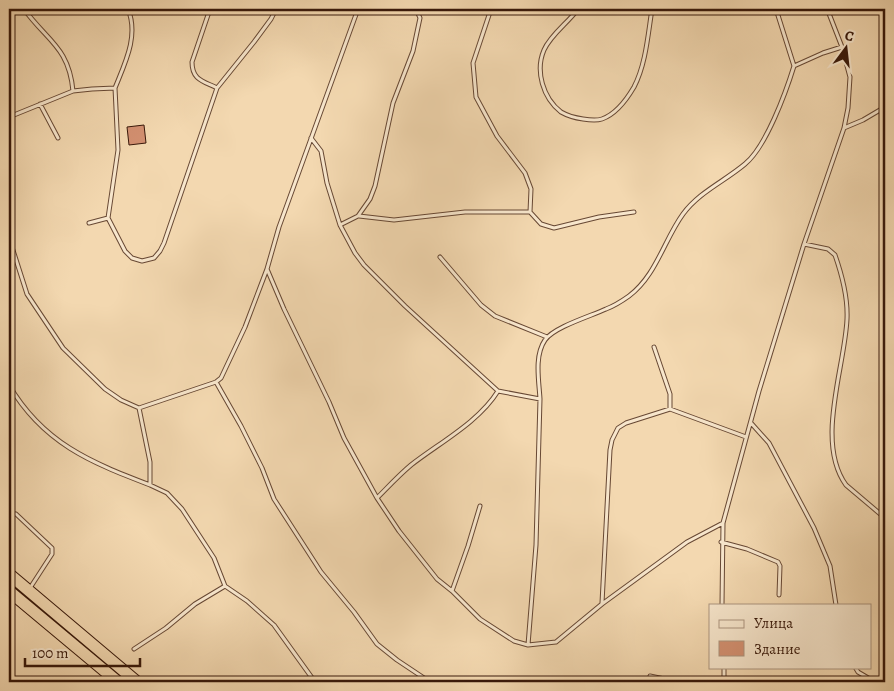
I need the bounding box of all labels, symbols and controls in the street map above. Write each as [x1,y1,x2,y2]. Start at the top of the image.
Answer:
north arrow [822,22,872,72]
text: С [843,26,856,46]
legend [709,604,872,668]
text: Улица [754,613,793,633]
scale bar [25,636,140,668]
text: Здание [754,639,801,659]
text: 100 m [32,643,69,663]

